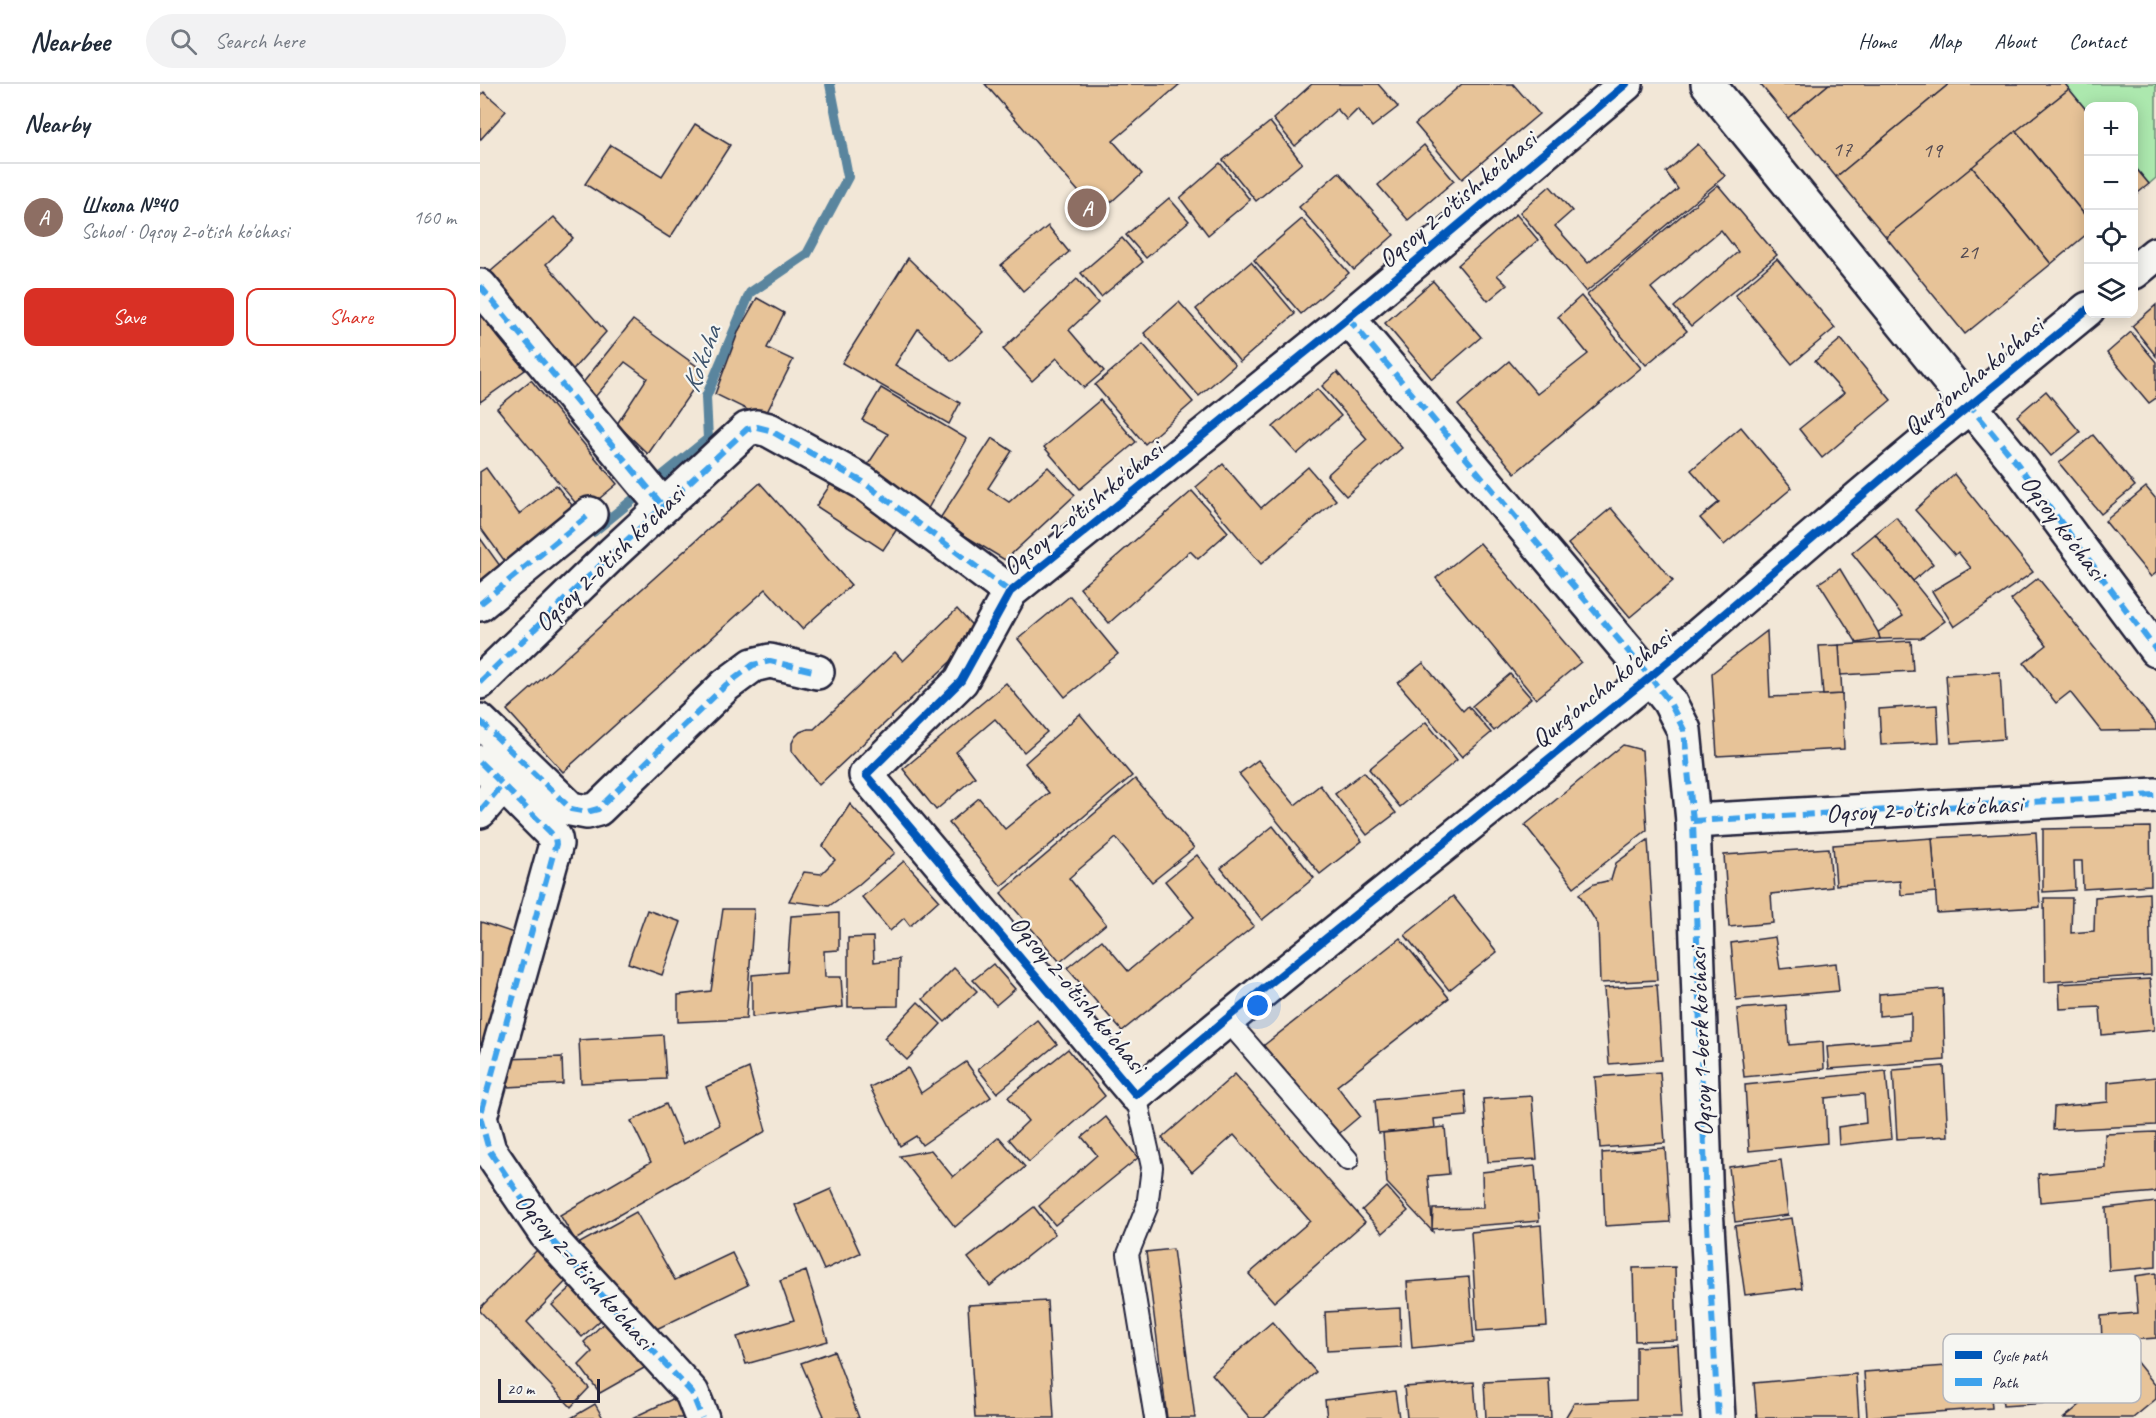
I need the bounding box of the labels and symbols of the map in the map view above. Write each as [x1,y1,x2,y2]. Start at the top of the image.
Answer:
street label: Oqsoy 2-o'tish ko'chasi [1371,121,1546,275]
house number: 17 [1832,135,1853,163]
house number: 19 [1922,136,1944,164]
pin: A [1068,186,1106,230]
house number: 21 [1958,238,1979,266]
street label: Qurg'oncha ko'chasi [1897,308,2052,443]
water label: Ko'kcha [673,319,729,397]
street label: Oqsoy 2-o'tish ko'chasi [995,432,1172,583]
street label: Oqsoy ko'chasi [2013,468,2116,589]
street label: Oqsoy 2-o'tish ko'chasi [527,476,694,639]
street label: Qurg'oncha ko'chasi [1525,620,1680,755]
street label: Oqsoy 2-o'tish ko'chasi [1825,787,2026,830]
street label: Oqsoy 2-o'tish ko'chasi [1003,908,1157,1083]
street label: Oqsoy 1-berk ko'chasi [1681,944,1720,1137]
your location [1243,991,1272,1020]
street label: Oqsoy 2-o'tish ko'chasi [508,1186,664,1359]
legend [1943,1334,2141,1403]
text: Cycle path [1992,1346,2048,1366]
text: Path [1992,1373,2019,1393]
scale bar [498,1376,600,1404]

